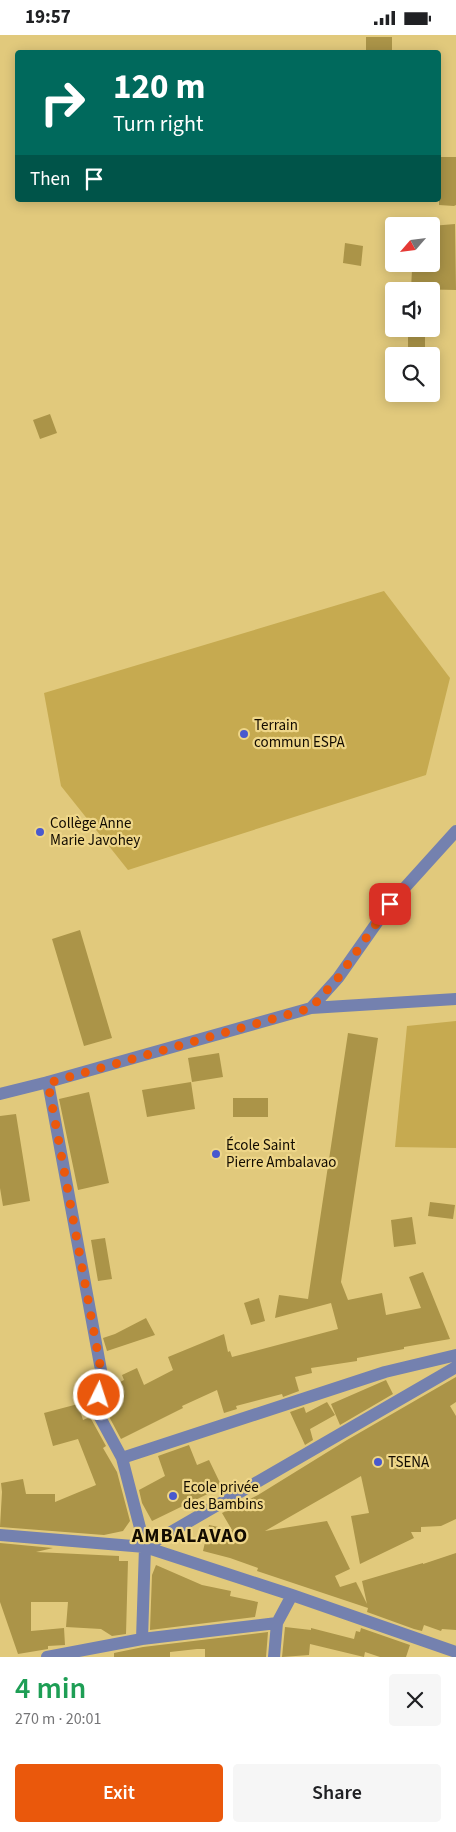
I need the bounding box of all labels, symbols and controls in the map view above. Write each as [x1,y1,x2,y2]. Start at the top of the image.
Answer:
text: 19:57 [25,4,71,31]
text: 120 m [113,62,205,112]
icon: right [30,70,95,135]
text: Turn right [113,108,203,140]
icon: arrive [80,165,108,193]
text: Then [30,166,70,193]
north arrow [385,217,440,273]
map controls [385,217,440,402]
button: sound [385,282,440,337]
button: search [385,347,440,402]
place label: Terrain commun ESPA [254,715,346,753]
marker: Terrain commun ESPA [238,728,250,740]
place label: Collège Anne Marie Javohey [50,813,140,851]
marker: Collège Anne Marie Javohey [34,826,46,838]
pin [369,883,411,925]
icon: arrive [376,890,404,918]
place label: École Saint Pierre Ambalavao [226,1135,336,1173]
marker: École Saint Pierre Ambalavao [210,1148,222,1160]
position arrow [72,1368,124,1420]
place label: TSENA [388,1452,430,1473]
marker: TSENA [372,1456,384,1468]
place label: Ecole privée des Bambins [183,1477,263,1515]
marker: Ecole privée des Bambins [167,1490,179,1502]
district label: AMBALAVAO [131,1522,248,1550]
text: 4 min [15,1667,86,1710]
button: close [389,1674,441,1726]
text: 270 m · 20:01 [15,1708,102,1730]
button: Exit [15,1764,223,1822]
button: Share [233,1764,441,1822]

